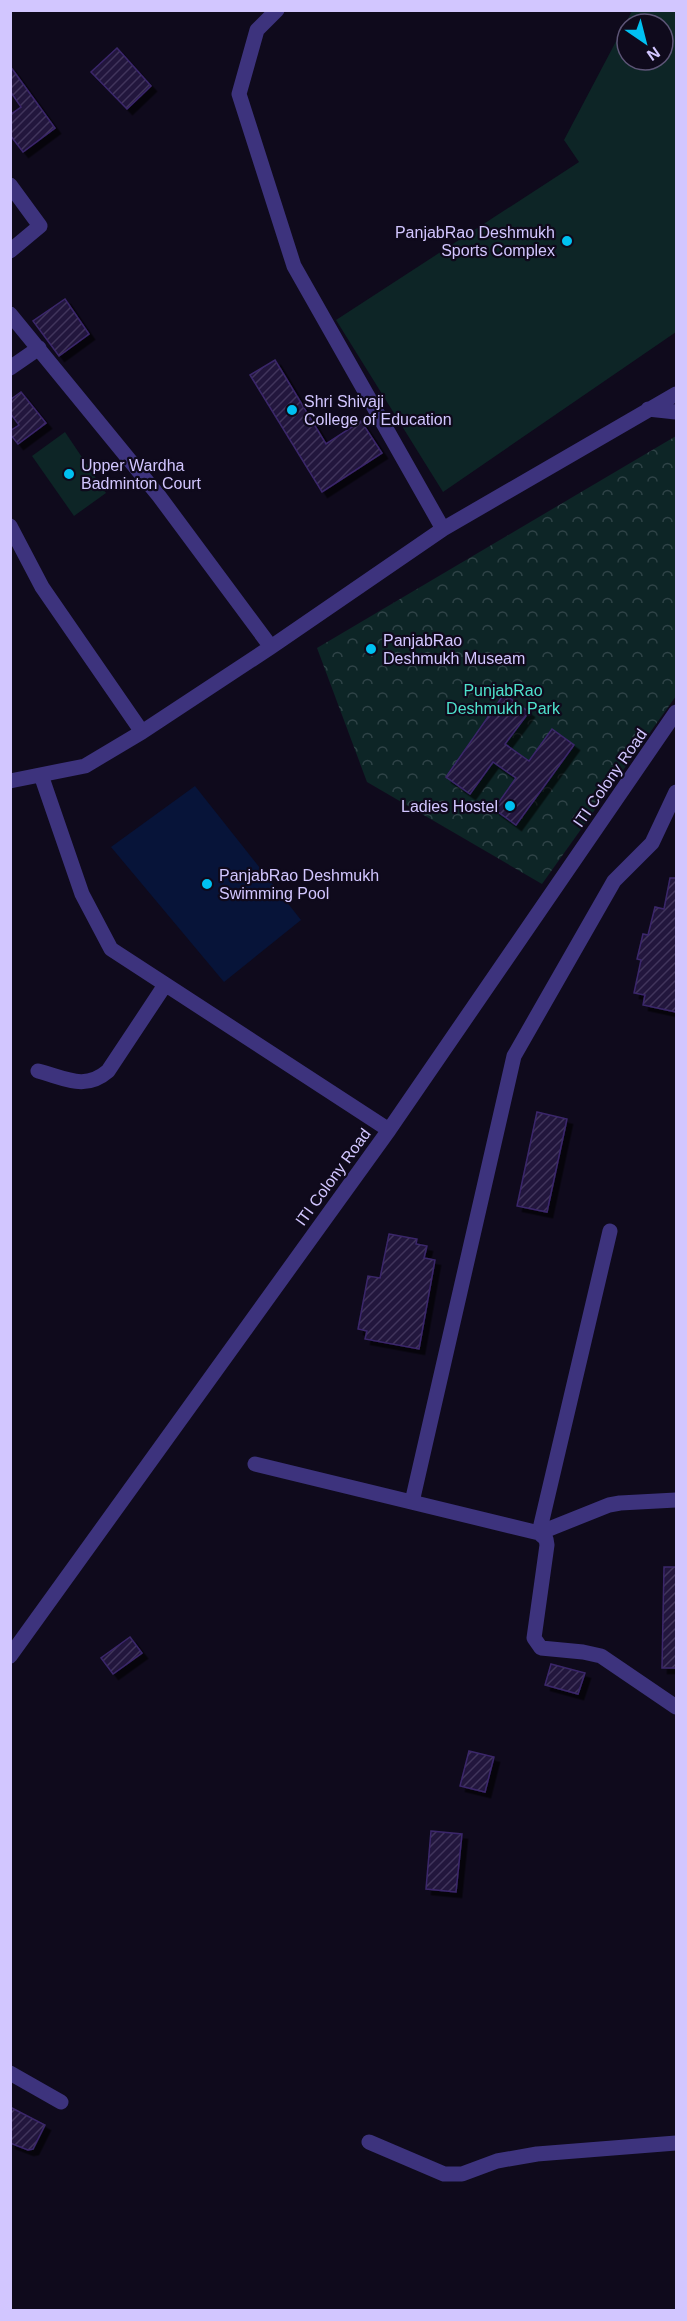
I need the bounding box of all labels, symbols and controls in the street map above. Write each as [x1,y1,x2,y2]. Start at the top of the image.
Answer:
north arrow [615,12,675,72]
text: N [644,44,663,64]
place label: PanjabRao Deshmukh Sports Complex [395,224,555,259]
marker: PanjabRao Deshmukh Sports Complex [560,234,574,248]
place label: Shri Shivaji College of Education [304,393,452,428]
marker: Shri Shivaji College of Education [285,403,299,417]
place label: Upper Wardha Badminton Court [81,457,202,492]
marker: Upper Wardha Badminton Court [62,467,76,481]
place label: PanjabRao Deshmukh Museam [383,632,525,667]
marker: PanjabRao Deshmukh Museam [364,642,378,656]
park label: PunjabRao Deshmukh Park [446,682,561,717]
street label: ITI Colony Road [570,726,650,830]
place label: Ladies Hostel [401,798,498,815]
marker: Ladies Hostel [503,799,517,813]
place label: PanjabRao Deshmukh Swimming Pool [219,867,379,902]
marker: PanjabRao Deshmukh Swimming Pool [200,877,214,891]
street label: ITI Colony Road [292,1125,374,1229]

